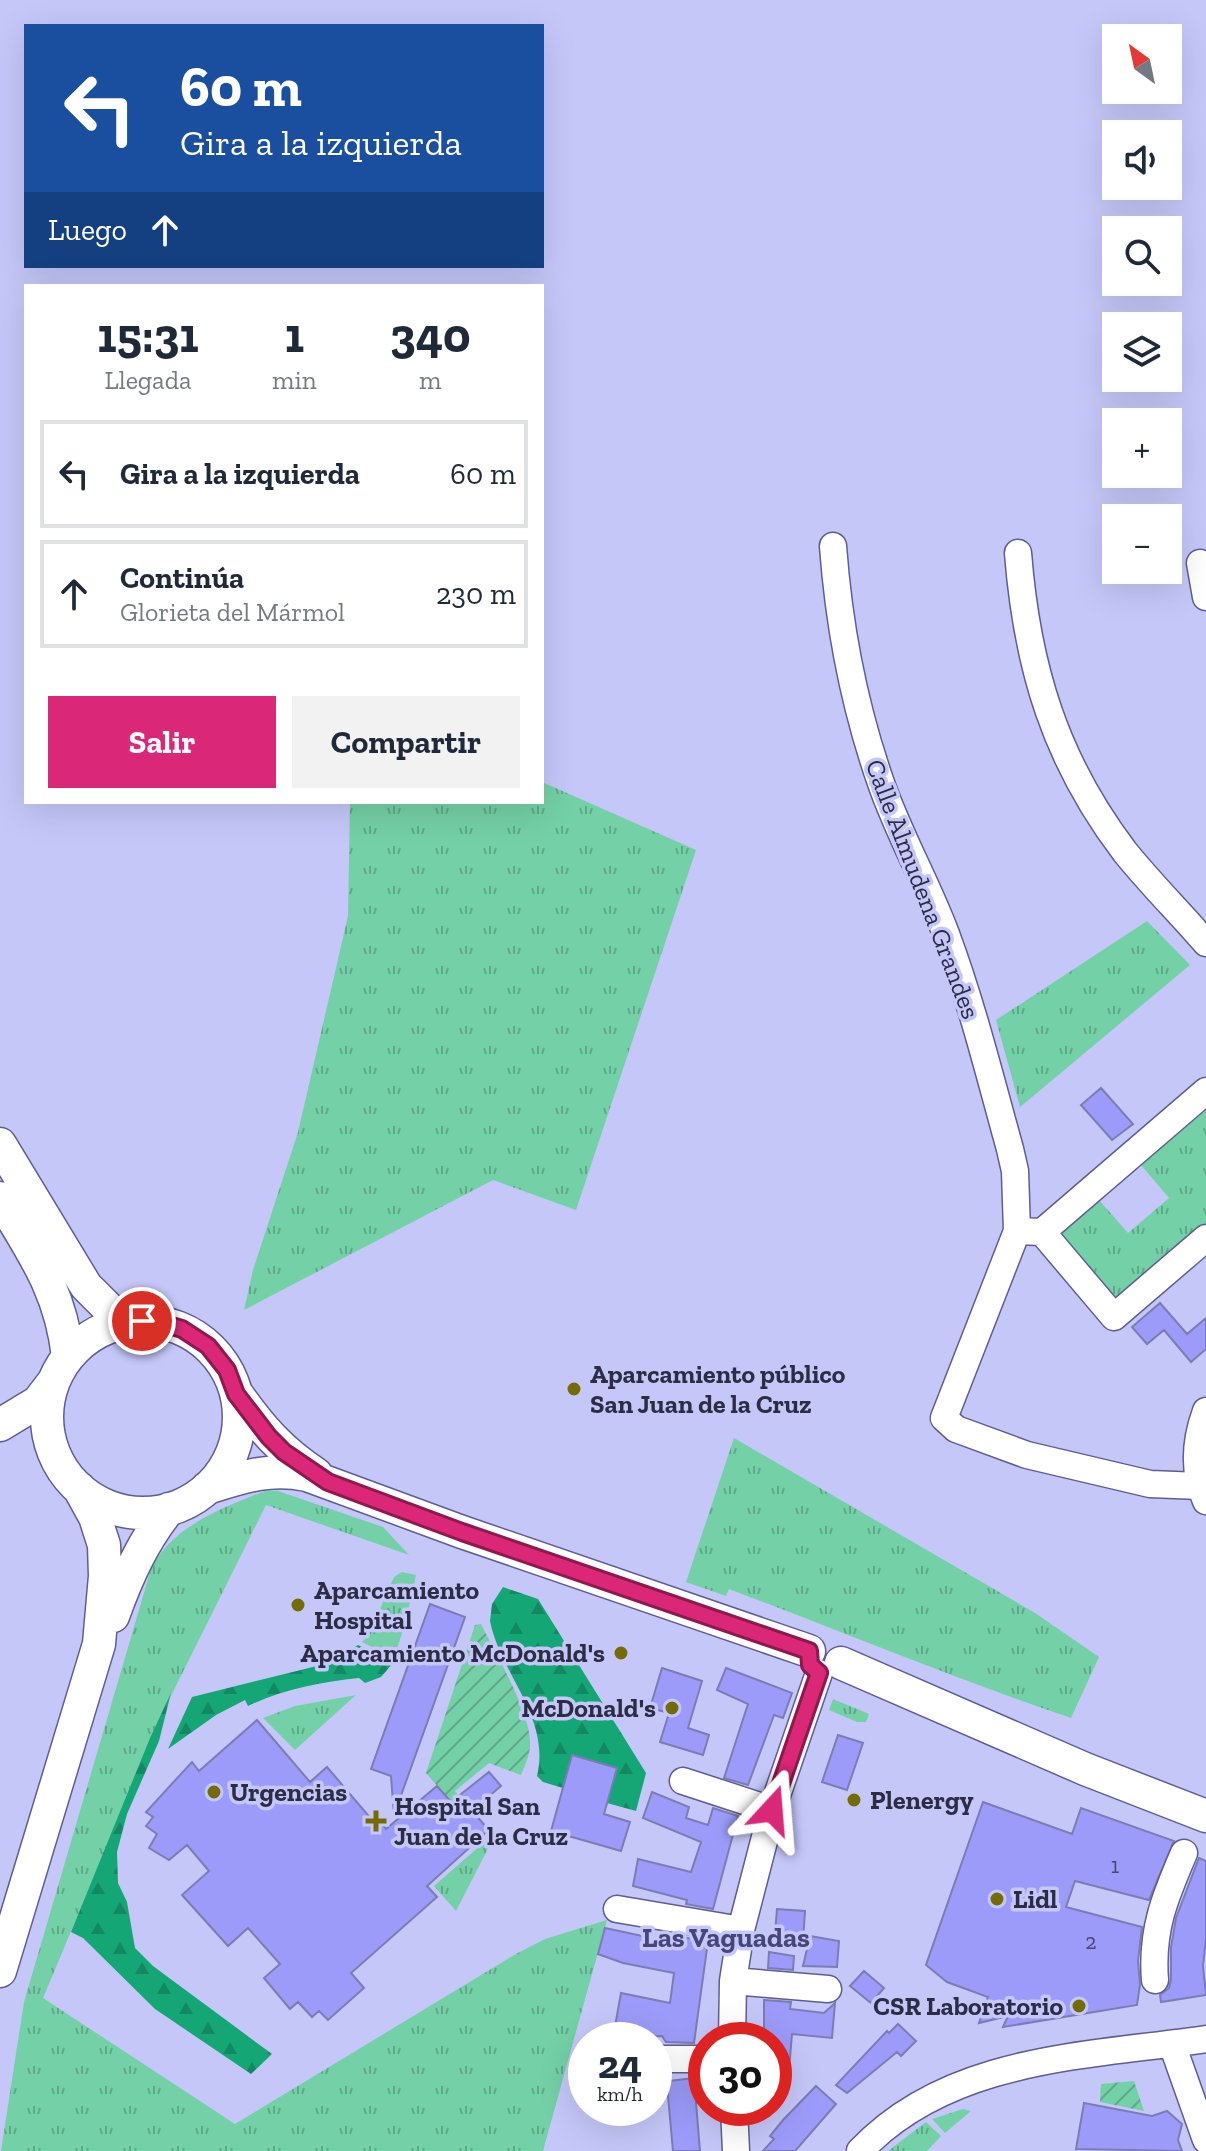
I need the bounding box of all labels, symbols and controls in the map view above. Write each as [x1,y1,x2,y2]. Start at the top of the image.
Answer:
north arrow [1102,24,1182,104]
map controls [1102,24,1182,584]
text: 60 m [180,53,302,120]
icon: left [48,56,152,160]
button: sound [1102,120,1182,200]
text: Gira a la izquierda [180,121,462,164]
icon: ahead [143,208,187,252]
text: Luego [48,212,127,248]
button: search [1102,216,1182,296]
text: 15:31 [97,307,199,364]
text: 1 [285,307,304,364]
text: 340 [390,307,471,364]
button: layers [1102,312,1182,392]
text: Llegada [105,364,192,396]
text: min [272,364,317,396]
text: m [419,364,442,396]
button: + [1102,408,1182,488]
icon: left [52,452,96,496]
text: Gira a la izquierda [120,456,360,492]
text: 60 m [450,456,516,492]
button: − [1102,504,1182,584]
text: Continúa [120,560,244,596]
icon: ahead [52,572,96,616]
text: 230 m [436,576,516,612]
text: Glorieta del Mármol [120,596,345,628]
button: Salir [48,696,276,788]
button: Compartir [292,696,520,788]
street label: Calle Almudena Grandes [859,755,987,1023]
pin [108,1287,176,1355]
icon: arrive [120,1299,164,1343]
place label: Aparcamiento público San Juan de la Cruz [590,1358,846,1420]
marker: Aparcamiento público San Juan de la Cruz [565,1380,583,1398]
place label: Aparcamiento Hospital [314,1574,479,1636]
marker: Aparcamiento Hospital [289,1596,307,1614]
place label: Aparcamiento McDonald's [300,1637,605,1669]
marker: Aparcamiento McDonald's [612,1644,630,1662]
place label: McDonald's [521,1692,656,1724]
marker: McDonald's [663,1699,681,1717]
position arrow [730,1768,814,1852]
place label: Urgencias [230,1776,347,1808]
marker: Urgencias [205,1783,223,1801]
place label: Plenergy [870,1784,974,1816]
place label: Hospital San Juan de la Cruz [394,1790,568,1852]
marker: Plenergy [845,1791,863,1809]
marker: Hospital San Juan de la Cruz [365,1810,387,1832]
house number: 1 [1111,1852,1120,1879]
place label: Lidl [1013,1883,1058,1915]
marker: Lidl [988,1890,1006,1908]
district label: Las Vaguadas [642,1921,810,1954]
house number: 2 [1085,1928,1097,1955]
place label: CSR Laboratorio [873,1990,1063,2022]
marker: CSR Laboratorio [1070,1997,1088,2015]
speed limit sign: 30 [688,2022,792,2126]
text: 24 [598,2040,642,2088]
text: km/h [597,2082,643,2106]

